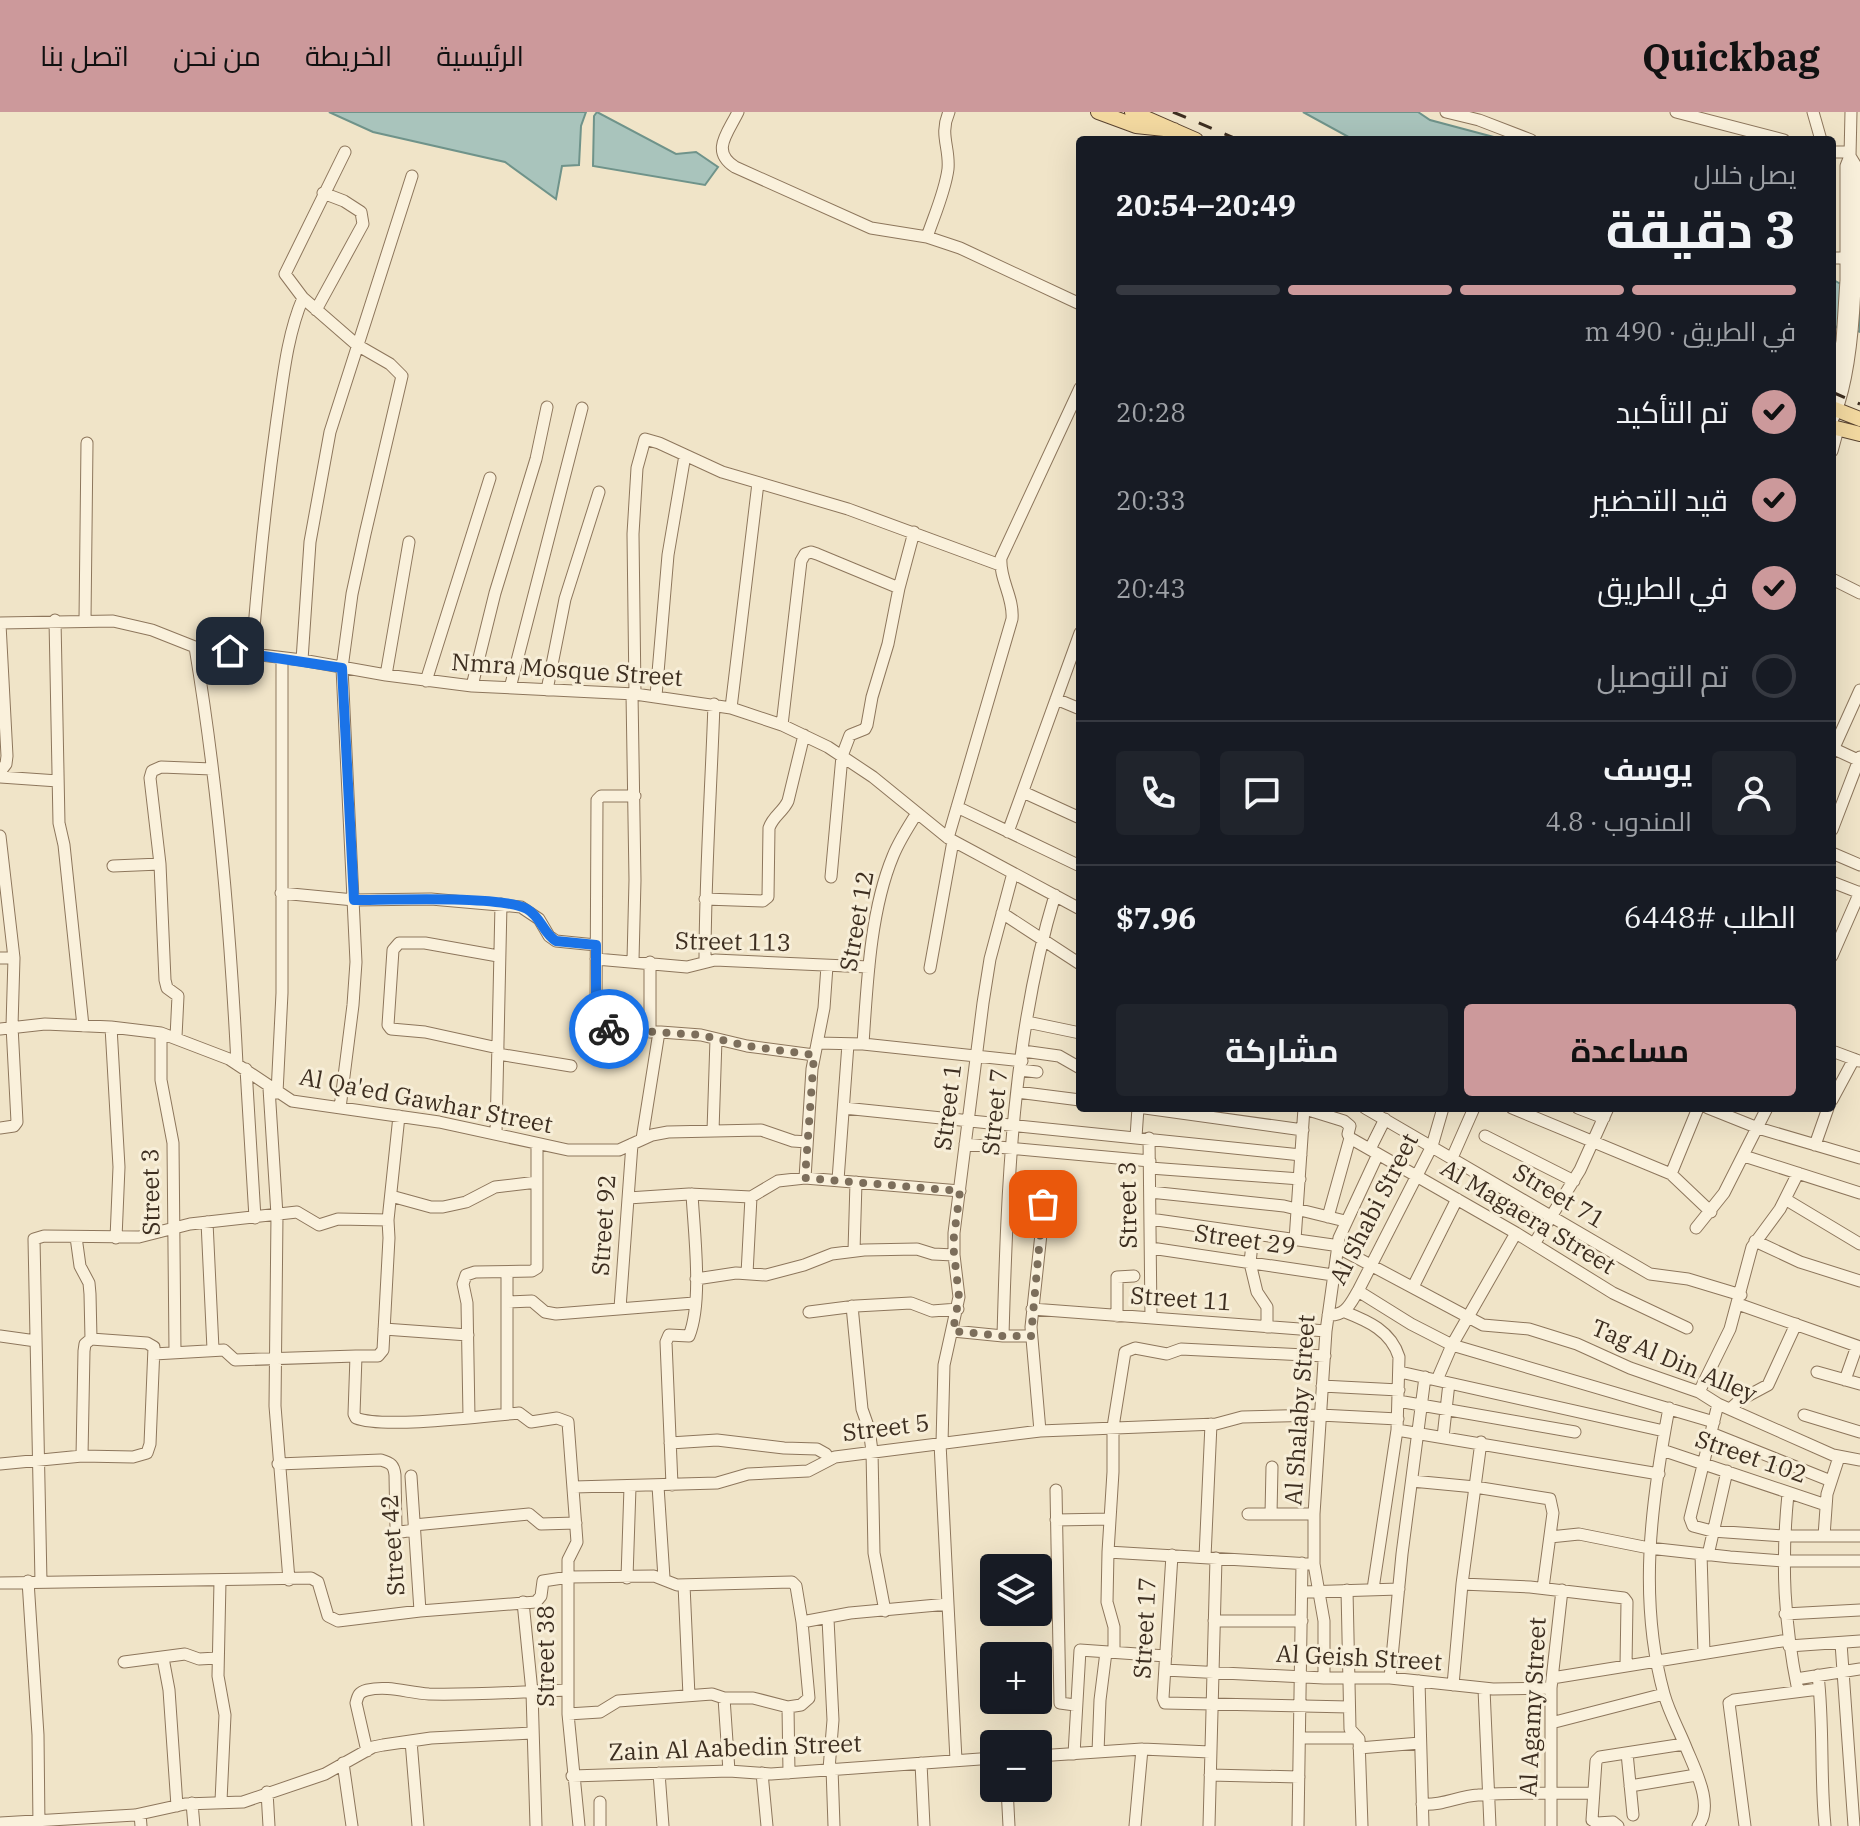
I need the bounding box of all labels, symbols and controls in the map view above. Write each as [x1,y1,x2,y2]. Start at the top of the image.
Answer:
text: Quickbag [1642,32,1820,81]
text: اتصل بنا [40,37,129,74]
text: من نحن [173,37,261,74]
text: الخريطة [305,37,392,74]
text: الرئيسية [436,37,524,74]
text: يصل خلال [1693,157,1796,191]
text: 20:49–20:54 [1116,185,1296,224]
text: 3 دقيقة [1606,195,1796,262]
text: في الطريق · 490 m [1585,314,1796,348]
icon: check [1752,390,1796,434]
text: تم التأكيد [1616,392,1728,431]
text: 20:28 [1116,395,1186,429]
icon: check [1752,478,1796,522]
text: قيد التحضير [1591,480,1728,519]
text: 20:33 [1116,483,1186,517]
icon: check [1752,566,1796,610]
text: في الطريق [1597,568,1728,607]
text: 20:43 [1116,571,1186,605]
pin [196,617,264,685]
icon: home [208,629,252,673]
street label: Nmra Mosque Street [450,645,684,693]
text: تم التوصيل [1596,656,1728,695]
text: يوسف [1603,749,1692,788]
button: phone [1116,751,1200,835]
button: chat [1220,751,1304,835]
button: person [1712,751,1796,835]
text: المندوب · 4.8 [1545,804,1692,838]
street label: Street 12 [831,868,881,974]
text: الطلب #6448 [1624,897,1796,936]
text: $7.96 [1116,898,1196,937]
street label: Street 113 [675,924,791,958]
courier [569,989,649,1069]
button: مشاركة [1116,1004,1448,1096]
button: مساعدة [1464,1004,1796,1096]
icon: bike [587,1007,631,1051]
street label: Al Qa'ed Gawhar Street [297,1060,556,1140]
street label: Street 1 [926,1062,968,1152]
street label: Street 7 [974,1067,1014,1157]
street label: Al Shabi Street [1321,1127,1425,1290]
street label: Street 3 [133,1148,167,1236]
street label: Al Magaera Street [1435,1151,1622,1281]
street label: Street 71 [1508,1155,1611,1235]
street label: Street 3 [1110,1161,1144,1249]
pin [1009,1170,1077,1238]
street label: Street 92 [583,1173,623,1277]
icon: bag [1021,1182,1065,1226]
street label: Street 29 [1193,1216,1298,1262]
street label: Street 11 [1129,1278,1233,1318]
street label: Tag Al Din Alley [1587,1311,1762,1409]
street label: Al Shalaby Street [1276,1313,1322,1506]
street label: Street 5 [841,1406,931,1448]
street label: Street 102 [1691,1422,1811,1490]
street label: Street 42 [372,1493,412,1597]
map controls [980,1554,1052,1802]
button: layers [980,1554,1052,1626]
street label: Street 17 [1125,1576,1163,1680]
street label: Street 38 [529,1605,561,1707]
street label: Al Agamy Street [1511,1616,1553,1798]
street label: Al Geish Street [1275,1637,1443,1677]
button: + [980,1642,1052,1714]
street label: Zain Al Aabedin Street [608,1727,862,1767]
button: − [980,1730,1052,1802]

